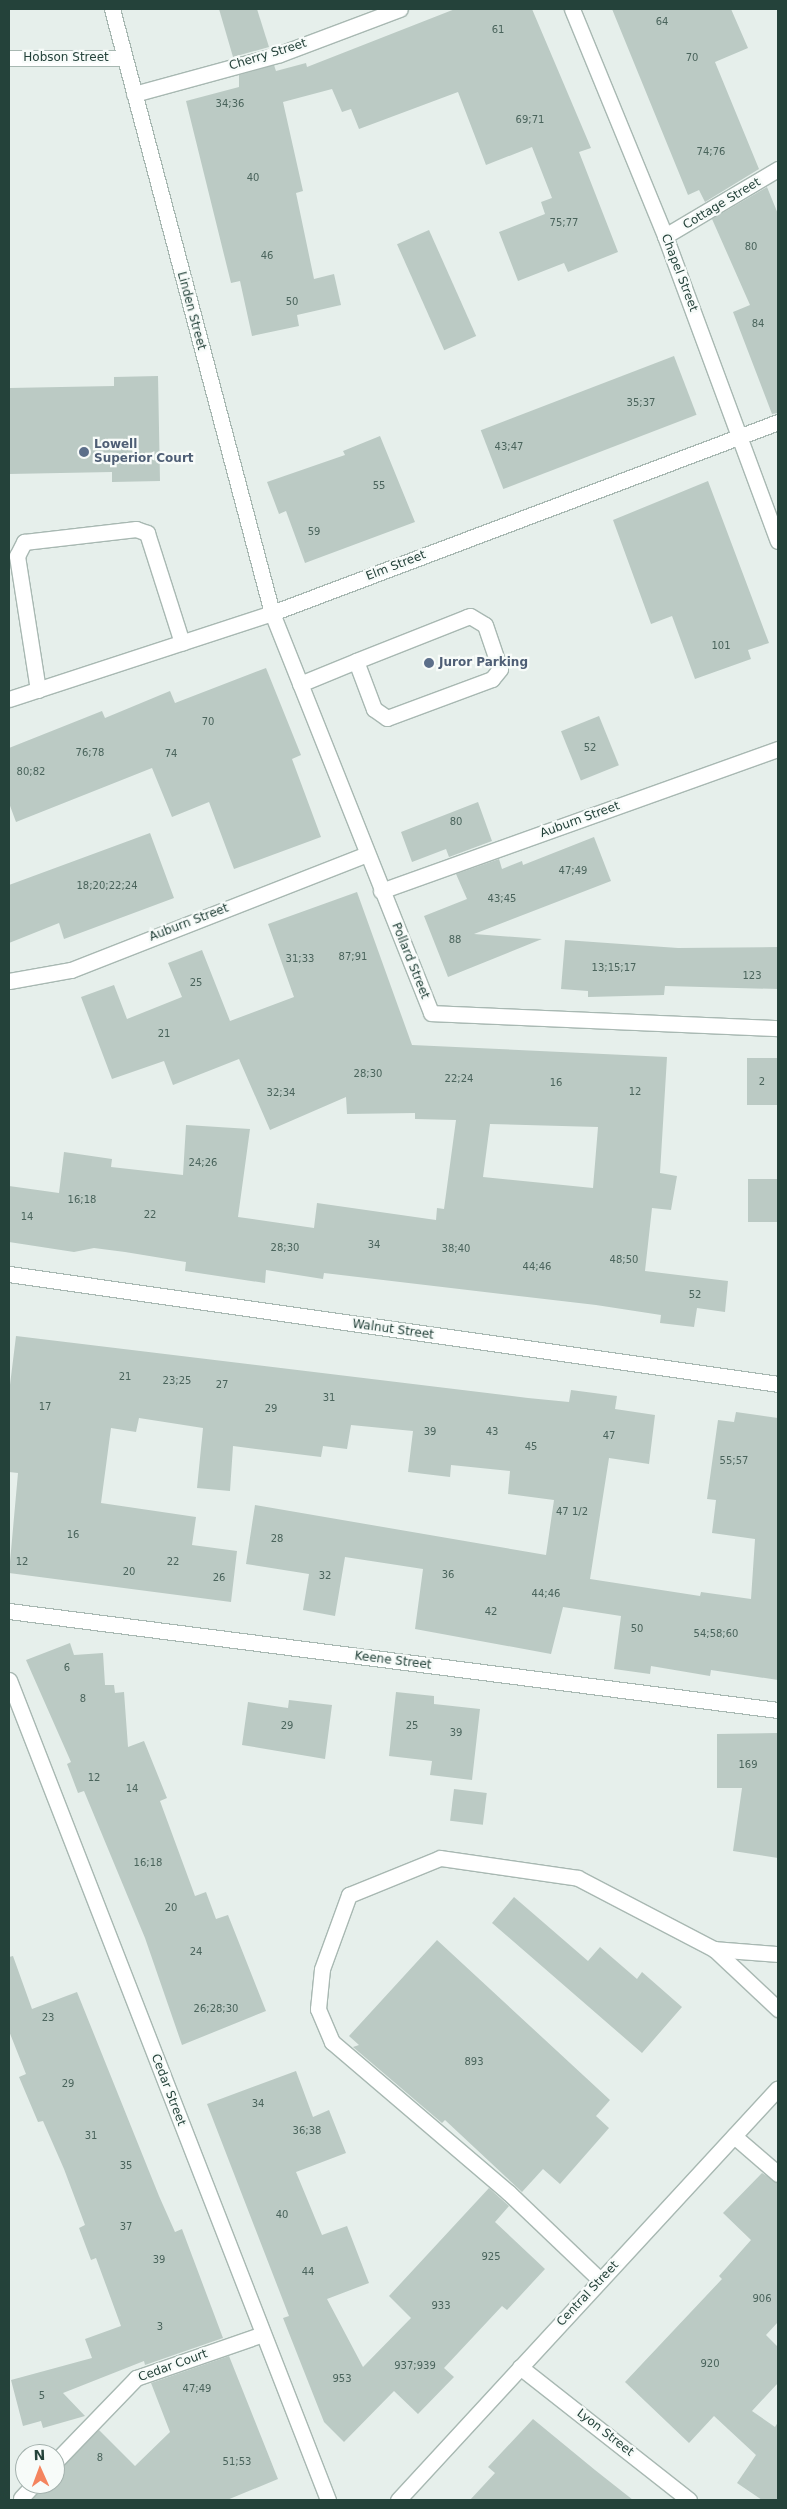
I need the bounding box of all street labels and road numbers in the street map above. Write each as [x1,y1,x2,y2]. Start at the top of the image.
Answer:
street label: Cherry Street [227,36,309,74]
street label: Hobson Street [23,51,109,65]
street label: Cottage Street [681,175,763,233]
street label: Chapel Street [658,232,700,314]
street label: Linden Street [174,270,208,352]
street label: Elm Street [364,548,428,584]
street label: Auburn Street [538,799,622,841]
street label: Auburn Street [147,901,231,945]
street label: Pollard Street [388,921,432,1001]
street label: Walnut Street [351,1317,435,1343]
street label: Keene Street [354,1649,432,1673]
street label: Cedar Street [148,2052,188,2128]
street label: Central Street [554,2258,622,2330]
street label: Cedar Court [136,2347,210,2385]
street label: Lyon Street [574,2406,636,2460]

